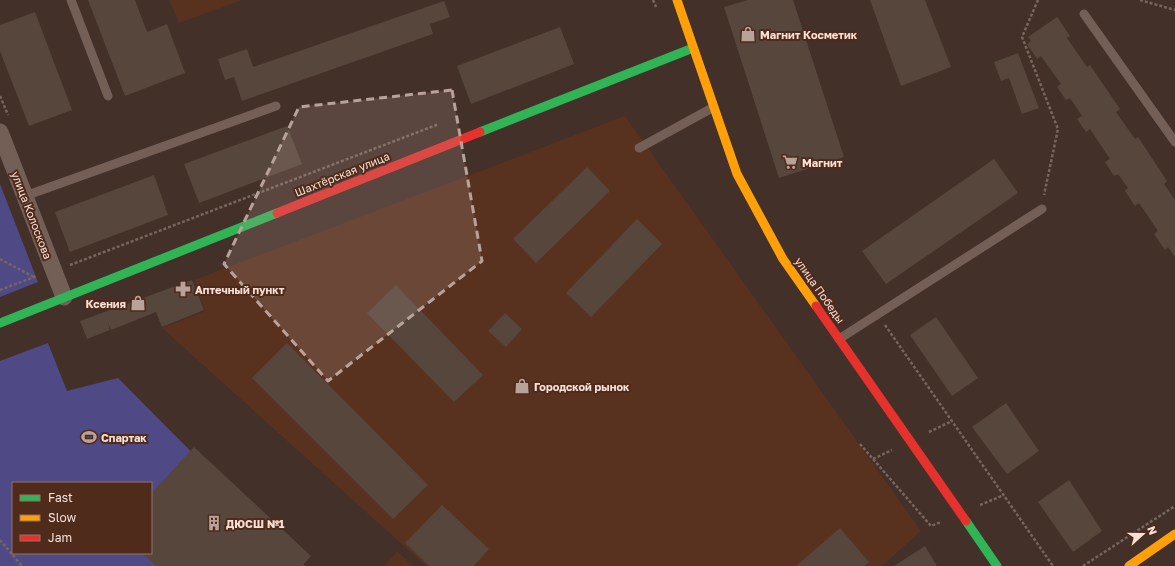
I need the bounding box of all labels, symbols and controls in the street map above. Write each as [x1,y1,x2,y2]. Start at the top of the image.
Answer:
shop icon: Магнит Косметик [739,25,757,43]
place label: Магнит Косметик [760,28,858,41]
street label: Шахтёрская улица [293,149,391,199]
supermarket icon: Магнит [781,153,799,171]
place label: Магнит [802,156,843,169]
street label: улица Колоскова [9,169,55,261]
street label: улица Победы [792,255,848,325]
pharmacy icon: Аптечный пункт [174,280,192,298]
place label: Аптечный пункт [195,283,285,296]
shop icon: Ксения [129,294,147,312]
place label: Ксения [85,297,126,310]
shop icon: Городской рынок [513,377,531,395]
place label: Городской рынок [534,380,630,393]
sports icon: Спартак [80,428,98,446]
place label: Спартак [101,431,147,444]
legend [12,482,152,554]
text: Fast [48,490,73,505]
text: Slow [48,510,76,525]
building icon: ДЮСШ №1 [205,514,223,532]
north arrow [1123,514,1163,554]
place label: ДЮСШ №1 [226,517,285,530]
text: N [1145,524,1160,536]
text: Jam [48,530,72,545]

